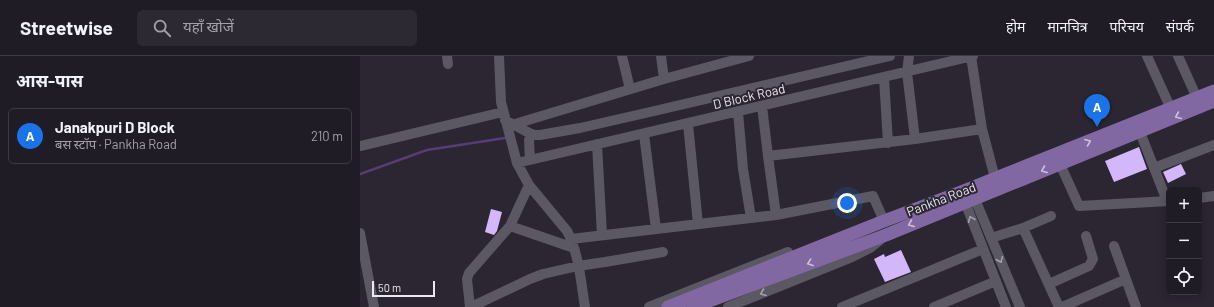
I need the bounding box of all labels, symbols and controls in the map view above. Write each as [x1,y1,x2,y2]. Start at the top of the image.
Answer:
search box [137,10,417,46]
text: Streetwise [20,16,113,39]
icon: search [151,17,173,39]
text: यहाँ खोजें [183,17,234,35]
text: होम [1006,18,1025,35]
text: मानचित्र [1047,18,1088,35]
text: परिचय [1110,18,1144,35]
text: संपर्क [1166,18,1194,35]
text: आस-पास [16,70,83,90]
street label: D Block Road [711,80,787,112]
pin: A [1084,94,1110,127]
one-way arrow [1174,111,1182,119]
text: Janakpuri D Block [55,118,175,136]
text: A [26,128,34,144]
text: 210 m [311,128,343,144]
text: बस स्टॉप · Pankha Road [55,136,177,152]
one-way arrow [1084,138,1091,146]
one-way arrow [1041,166,1048,174]
street label: Pankha Road [904,178,978,220]
map controls [1166,187,1202,295]
button: + [1166,187,1202,223]
your location [837,193,857,213]
one-way arrow [967,215,975,222]
one-way arrow [907,219,915,227]
button: − [1166,223,1202,259]
one-way arrow [996,257,1004,264]
one-way arrow [807,258,814,267]
button: locate [1166,259,1202,295]
scale bar [372,279,435,298]
text: 50 m [378,281,401,294]
one-way arrow [760,288,768,296]

